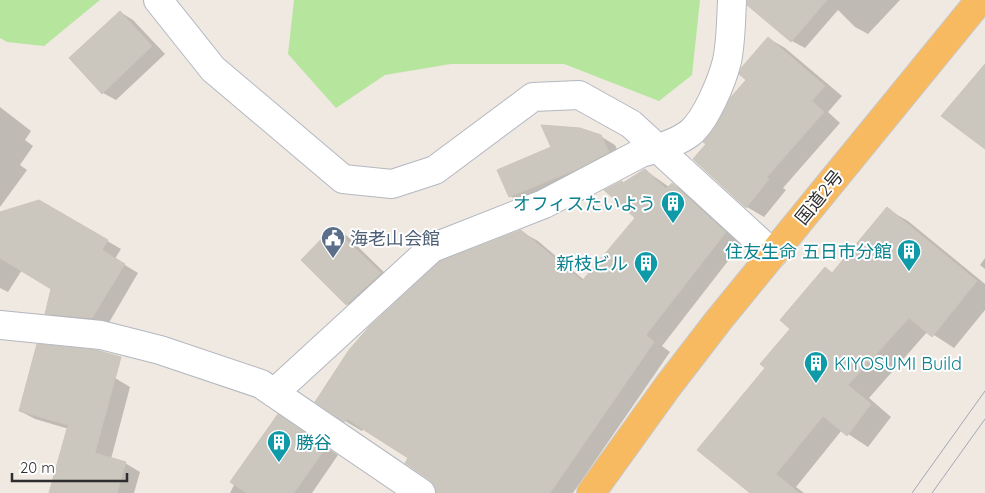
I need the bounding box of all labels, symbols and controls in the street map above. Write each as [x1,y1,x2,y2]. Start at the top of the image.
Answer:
street label: 国道2号 [790,165,848,229]
building icon: オフィスたいよう [660,190,686,224]
place label: オフィスたいよう [513,192,656,215]
public building icon: 海老山会館 [320,225,346,259]
place label: 海老山会館 [350,227,440,250]
building icon: 住友生命 五日市分館 [896,238,922,272]
place label: 住友生命 五日市分館 [725,240,892,263]
building icon: 新枝ビル [633,250,659,284]
place label: 新枝ビル [556,252,628,275]
building icon: KIYOSUMI Build [803,350,829,384]
place label: KIYOSUMI Build [834,352,962,375]
building icon: 勝谷 [266,429,292,463]
place label: 勝谷 [296,431,332,454]
scale bar [12,450,128,482]
text: 20 m [20,458,55,477]

